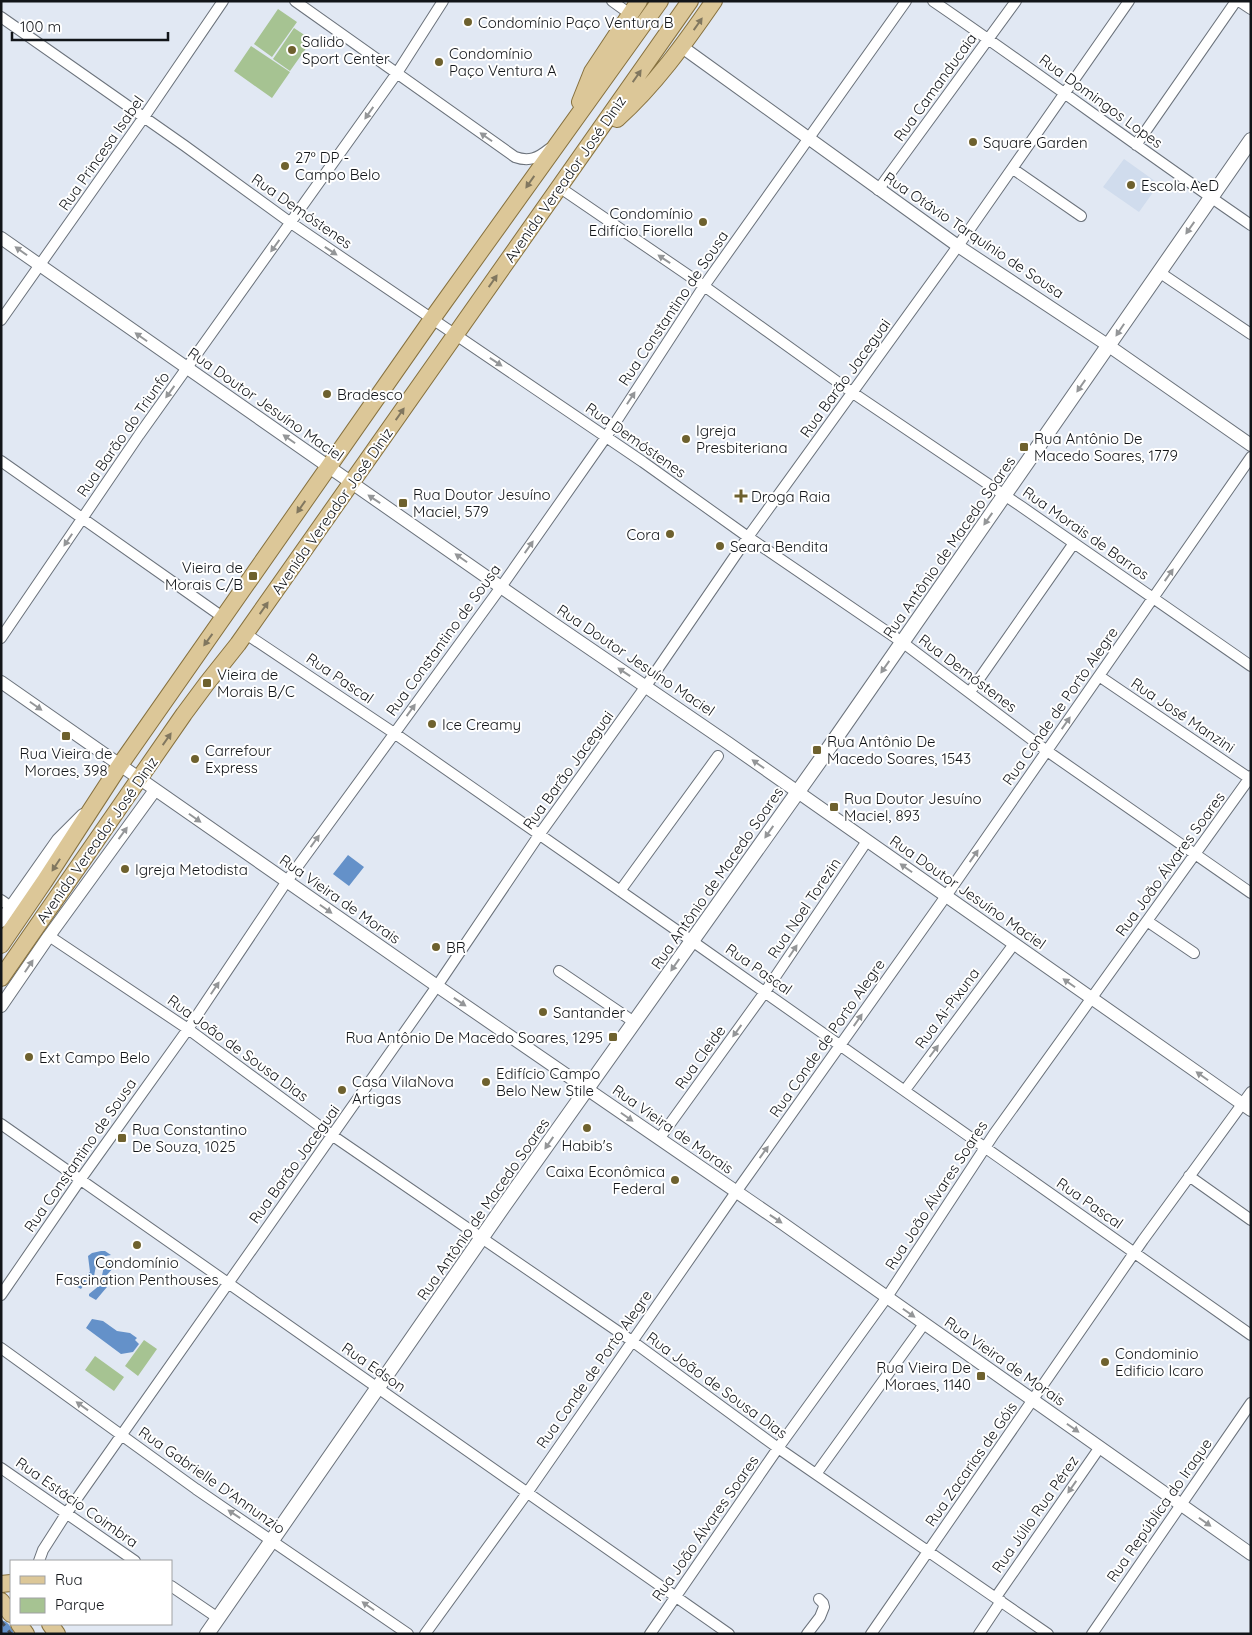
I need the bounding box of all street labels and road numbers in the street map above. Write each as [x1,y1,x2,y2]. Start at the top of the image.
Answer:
street label: Rua Camanducaia [889,29,981,145]
street label: Rua Domingos Lopes [1036,50,1166,152]
street label: Rua Princesa Isabel [54,92,148,214]
street label: Avenida Vereador José Diniz [500,92,630,266]
street label: Rua Otávio Tarquínio de Sousa [880,167,1068,303]
street label: Rua Demóstenes [248,169,356,253]
street label: Rua Constantino de Sousa [614,227,732,389]
street label: Rua Barão Jaceguai [796,315,894,441]
street label: Rua Doutor Jesuíno Maciel [184,343,348,465]
street label: Rua Barão do Triunfo [73,368,173,500]
street label: Rua Demóstenes [582,398,690,482]
street label: Avenida Vereador José Diniz [267,424,397,598]
street label: Rua Antônio de Macedo Soares [879,452,1019,642]
street label: Rua Morais de Barros [1019,482,1153,584]
street label: Rua Constantino de Sousa [382,560,504,720]
street label: Rua Doutor Jesuíno Maciel [554,600,718,720]
street label: Rua Conde de Porto Alegre [998,623,1122,789]
street label: Rua Demóstenes [915,630,1021,716]
street label: Rua Pascal [303,649,377,707]
street label: Rua José Manzini [1127,673,1239,757]
street label: Rua Barão Jaceguai [519,707,617,833]
street label: Avenida Vereador José Diniz [32,753,162,927]
street label: Rua Antônio de Macedo Soares [647,783,787,973]
street label: Rua João Álvares Soares [1111,788,1229,940]
street label: Rua Doutor Jesuíno Maciel [886,831,1050,953]
street label: Rua Vieira de Morais [276,850,404,948]
street label: Rua Noel Torezin [763,854,845,962]
street label: Rua Pascal [722,939,796,999]
street label: Rua Conde de Porto Alegre [765,955,889,1121]
street label: Rua Ai-Pixuna [911,964,983,1052]
street label: Rua João de Sousa Dias [164,990,312,1106]
street label: Rua Cleide [671,1021,729,1093]
street label: Rua Constantino de Sousa [20,1075,140,1235]
street label: Rua Vieira de Morais [609,1080,737,1178]
street label: Rua Barão Jaceguai [245,1101,343,1227]
street label: Rua Antônio de Macedo Soares [413,1114,553,1304]
street label: Rua João Álvares Soares [881,1117,991,1273]
street label: Rua Pascal [1053,1173,1127,1233]
street label: Rua Conde de Porto Alegre [532,1286,656,1452]
street label: Rua Vieira de Morais [941,1312,1069,1410]
street label: Rua João de Sousa Dias [643,1327,791,1443]
street label: Rua Edson [338,1338,410,1396]
street label: Rua Zacarias de Góis [921,1398,1021,1530]
street label: Rua Gabrielle D'Annunzio [135,1422,289,1538]
street label: Rua República do Iraque [1102,1434,1216,1586]
street label: Rua João Álvares Soares [647,1451,763,1605]
street label: Rua Júlio Rua Pérez [987,1452,1083,1576]
street label: Rua Estácio Coimbra [12,1453,142,1551]

